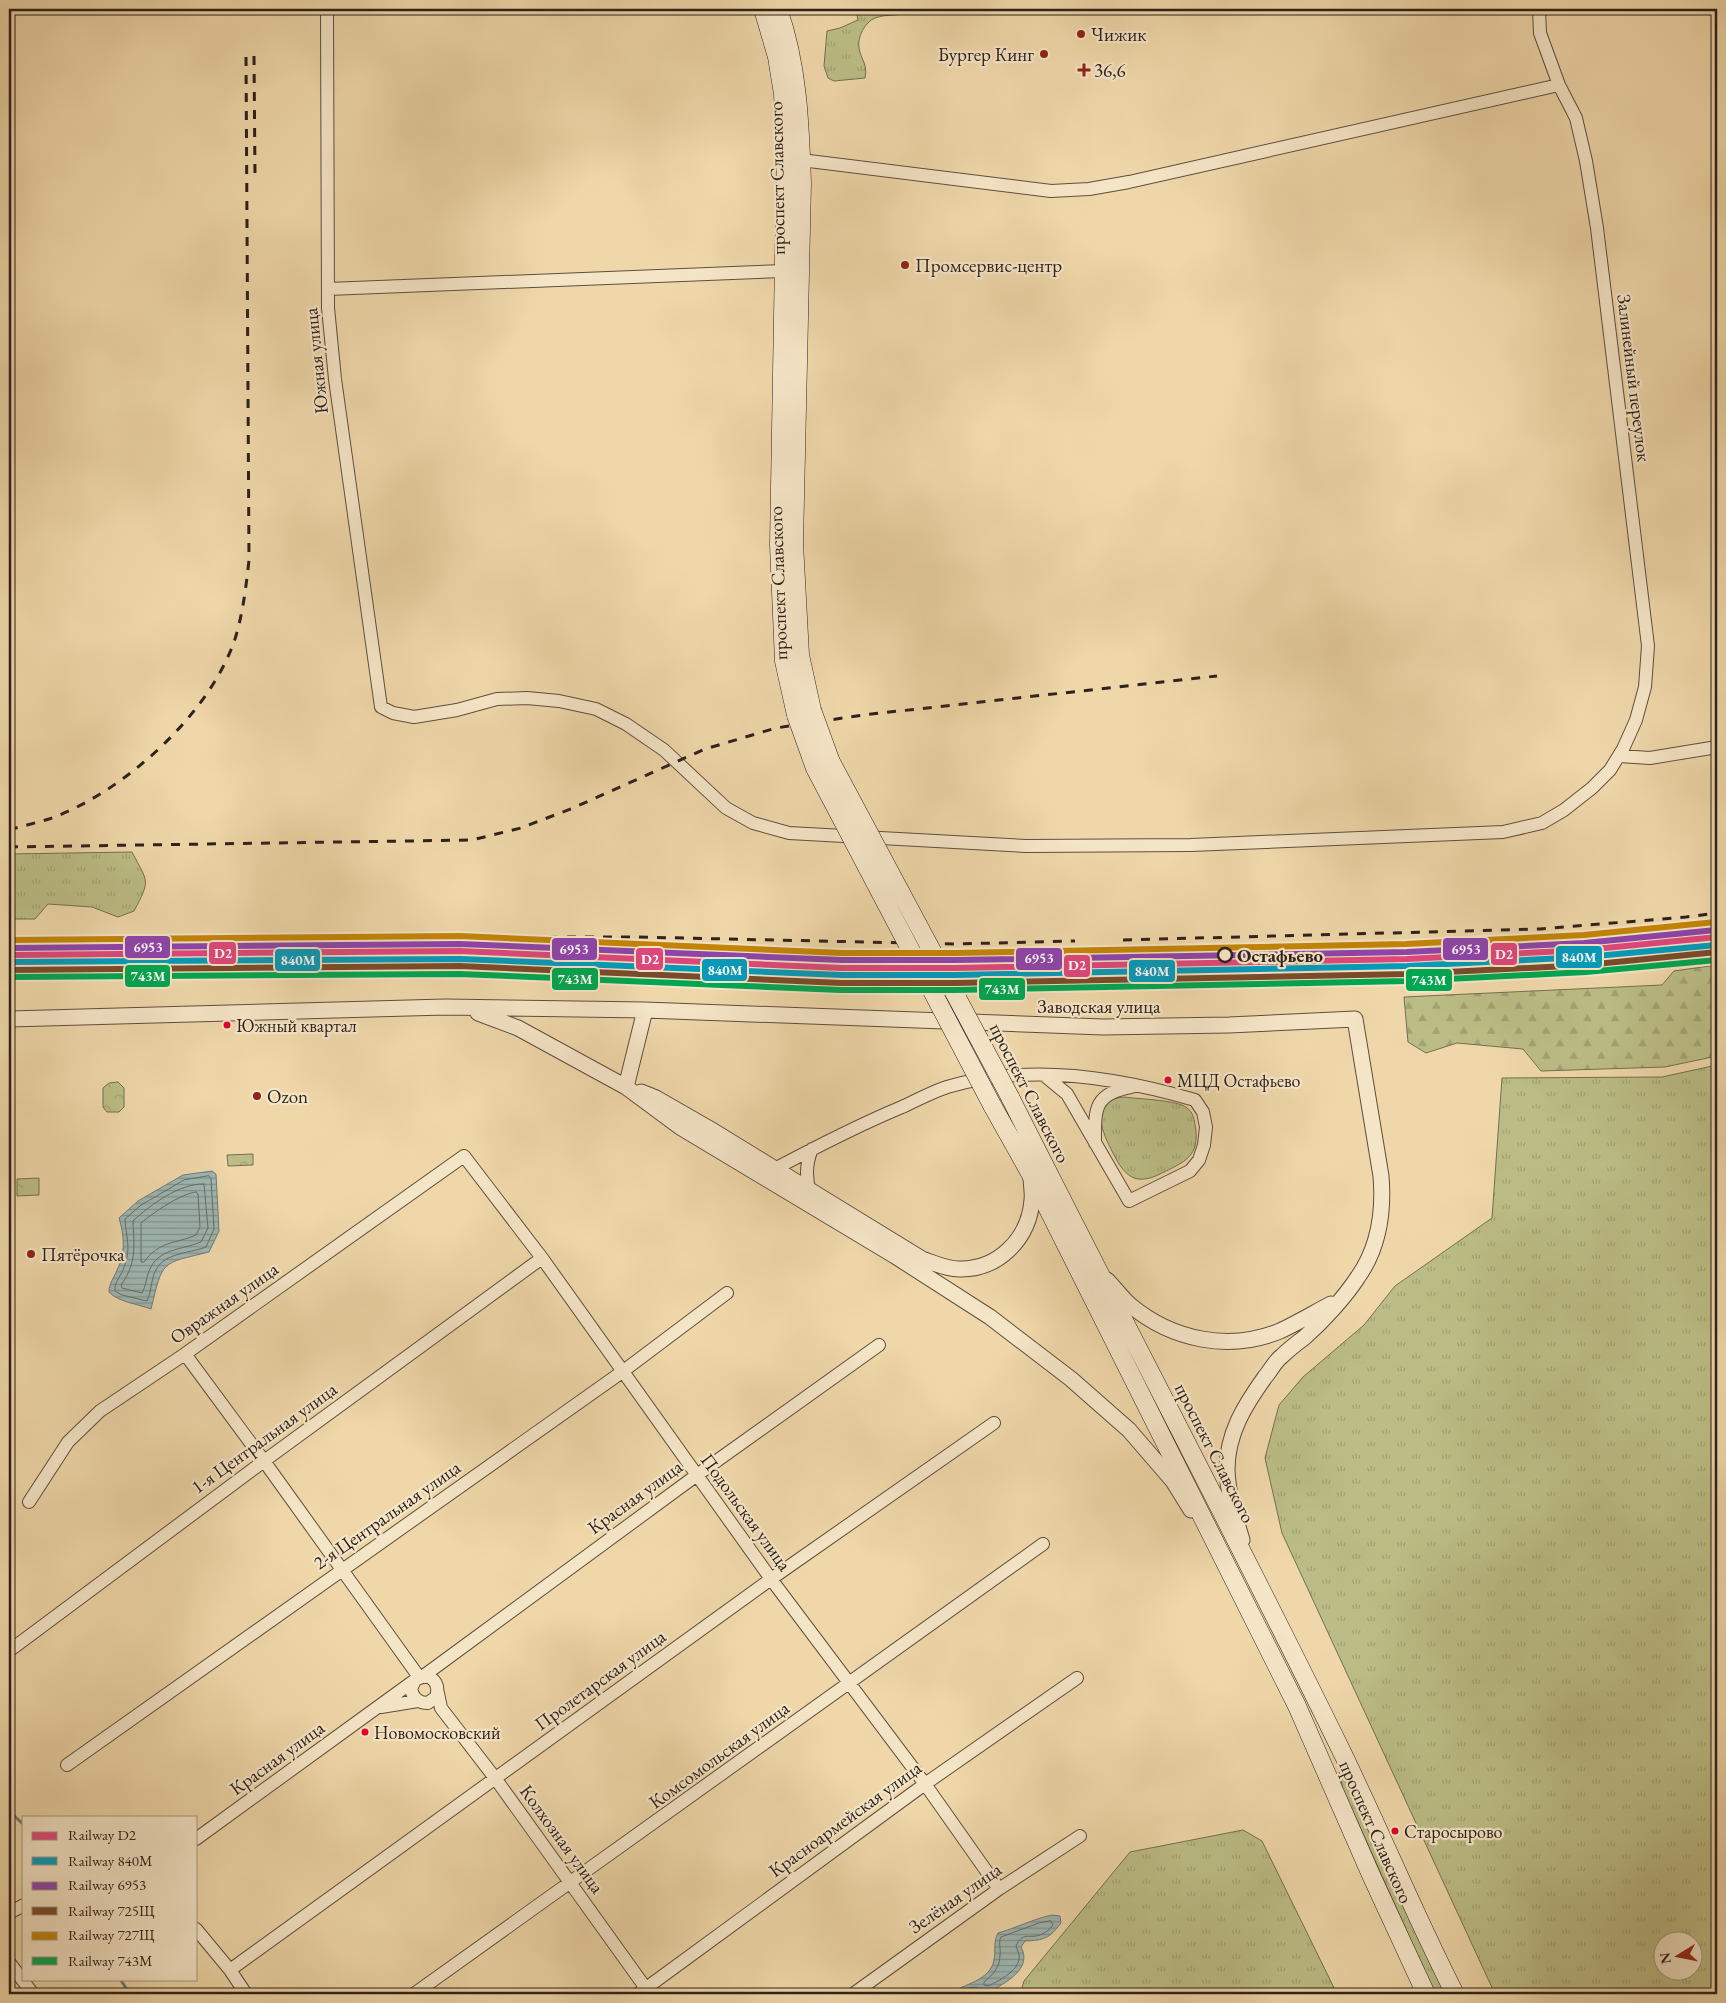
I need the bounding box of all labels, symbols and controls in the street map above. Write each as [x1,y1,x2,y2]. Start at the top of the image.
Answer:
place label: Чижик [1091,22,1146,47]
marker: Чижик [1075,28,1087,40]
place label: Бургер Кинг [938,42,1034,67]
marker: Бургер Кинг [1038,48,1050,60]
place label: 36,6 [1094,58,1126,83]
marker: 36,6 [1078,64,1090,76]
street label: проспект Славского [763,101,791,255]
place label: Промсервис-центр [915,253,1062,278]
marker: Промсервис-центр [899,259,911,271]
street label: Залинейный переулок [1611,293,1657,463]
street label: Южная улица [298,306,334,416]
street label: проспект Славского [763,506,793,660]
line badge: 6953 [124,935,171,959]
line badge: 6953 [551,937,598,961]
line badge: 6953 [1442,937,1489,961]
text: 6953 [133,938,163,956]
text: 6953 [559,940,589,958]
text: 6953 [1451,940,1481,958]
line badge: D2 [208,941,237,965]
line badge: D2 [1490,942,1518,966]
place label: Остафьево [1237,943,1324,968]
text: D2 [214,944,233,962]
text: D2 [1495,945,1514,963]
line badge: 840М [1555,945,1603,969]
line badge: D2 [635,947,664,971]
line badge: 6953 [1015,947,1063,971]
marker: Остафьево [1217,947,1233,963]
line badge: 840М [274,948,321,972]
text: 840М [1561,948,1597,966]
text: 6953 [1024,949,1054,967]
text: D2 [641,950,660,968]
text: 840М [280,951,316,969]
line badge: D2 [1063,954,1091,978]
text: D2 [1068,956,1087,974]
line badge: 840М [701,958,748,982]
line badge: 840М [1128,959,1176,983]
text: 840М [707,961,743,979]
text: 840М [1134,962,1170,980]
line badge: 743М [124,964,171,988]
text: 743М [130,967,166,985]
line badge: 743М [551,967,599,991]
line badge: 743М [1405,968,1453,992]
text: 743М [557,970,593,988]
text: 743М [1411,971,1447,989]
line badge: 743М [978,977,1026,1001]
text: 743М [984,980,1020,998]
street label: Заводская улица [1037,994,1161,1019]
place label: Южный квартал [236,1014,357,1037]
street label: проспект Славского [984,1019,1076,1167]
marker: Южный квартал [222,1020,232,1030]
place label: МЦД Остафьево [1177,1069,1301,1092]
marker: МЦД Остафьево [1163,1075,1173,1085]
place label: Ozon [267,1084,308,1109]
marker: Ozon [251,1090,263,1102]
place label: Пятёрочка [41,1242,125,1267]
marker: Пятёрочка [25,1248,37,1260]
street label: Овражная улица [165,1256,283,1350]
street label: 1-я Центральная улица [186,1376,342,1499]
street label: проспект Славского [1169,1379,1261,1527]
street label: Подольская улица [695,1448,797,1576]
street label: Красная улица [583,1454,688,1540]
street label: 2-я Центральная улица [308,1455,466,1575]
street label: Пролетарская улица [529,1624,671,1736]
street label: Комсомольская улица [644,1695,795,1814]
street label: Красная улица [225,1715,330,1801]
place label: Новомосковский [374,1721,501,1744]
marker: Новомосковский [360,1727,370,1737]
street label: Красноармейская улица [764,1755,927,1883]
street label: проспект Славского [1333,1757,1419,1907]
street label: Колхозная улица [514,1780,610,1899]
legend [22,1816,198,1980]
place label: Старосырово [1404,1820,1503,1843]
text: Railway D2 [68,1825,137,1844]
marker: Старосырово [1390,1826,1400,1836]
text: Railway 840М [68,1851,153,1870]
street label: Зелёная улица [904,1857,1007,1939]
text: Railway 6953 [68,1875,146,1894]
text: Railway 725Щ [68,1901,155,1920]
text: Railway 727Щ [68,1925,155,1944]
north arrow [1654,1930,1704,1980]
text: N [1655,1950,1675,1965]
text: Railway 743М [68,1951,153,1970]

